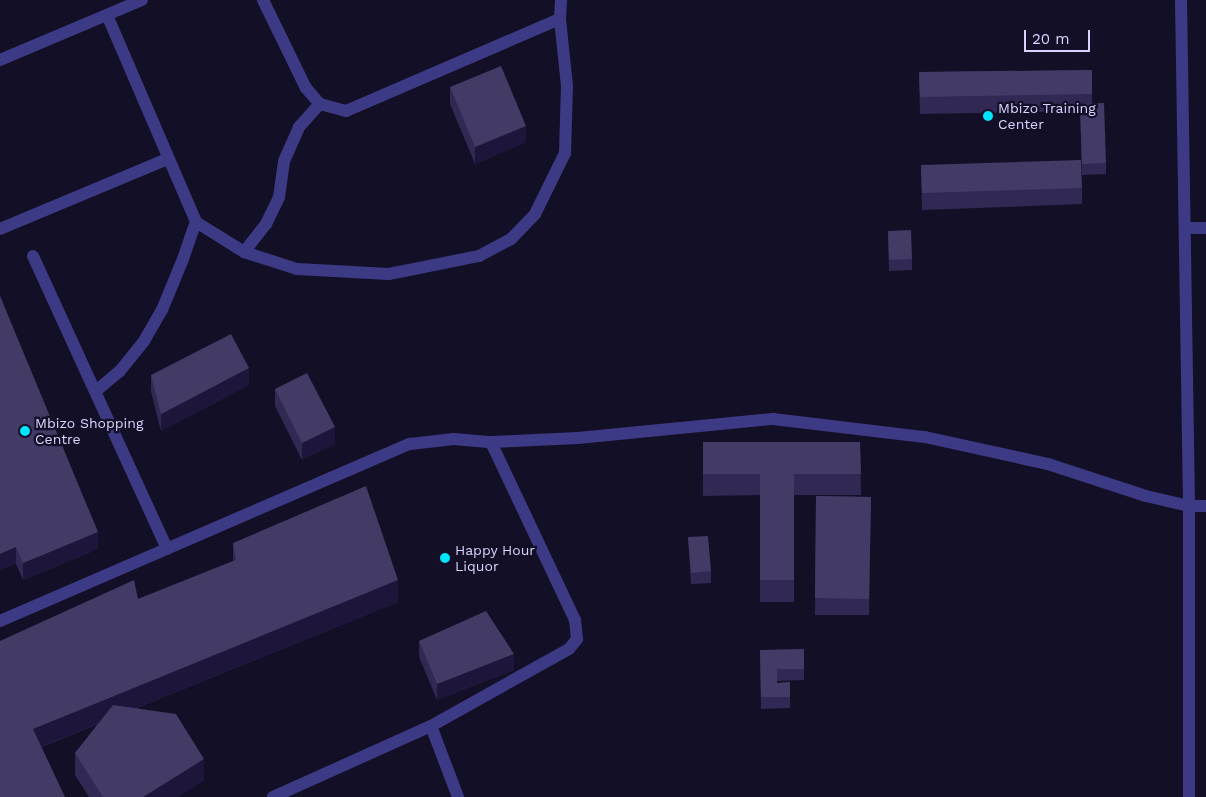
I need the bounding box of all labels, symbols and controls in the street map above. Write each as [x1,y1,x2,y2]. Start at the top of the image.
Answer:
scale bar [1026,20,1092,52]
text: 20 m [1032,30,1070,48]
place label: Mbizo Training Center [998,100,1096,132]
marker: Mbizo Training Center [982,110,994,122]
place label: Mbizo Shopping Centre [35,415,143,448]
marker: Mbizo Shopping Centre [19,425,31,437]
place label: Happy Hour Liquor [455,542,535,574]
marker: Happy Hour Liquor [439,552,451,564]

